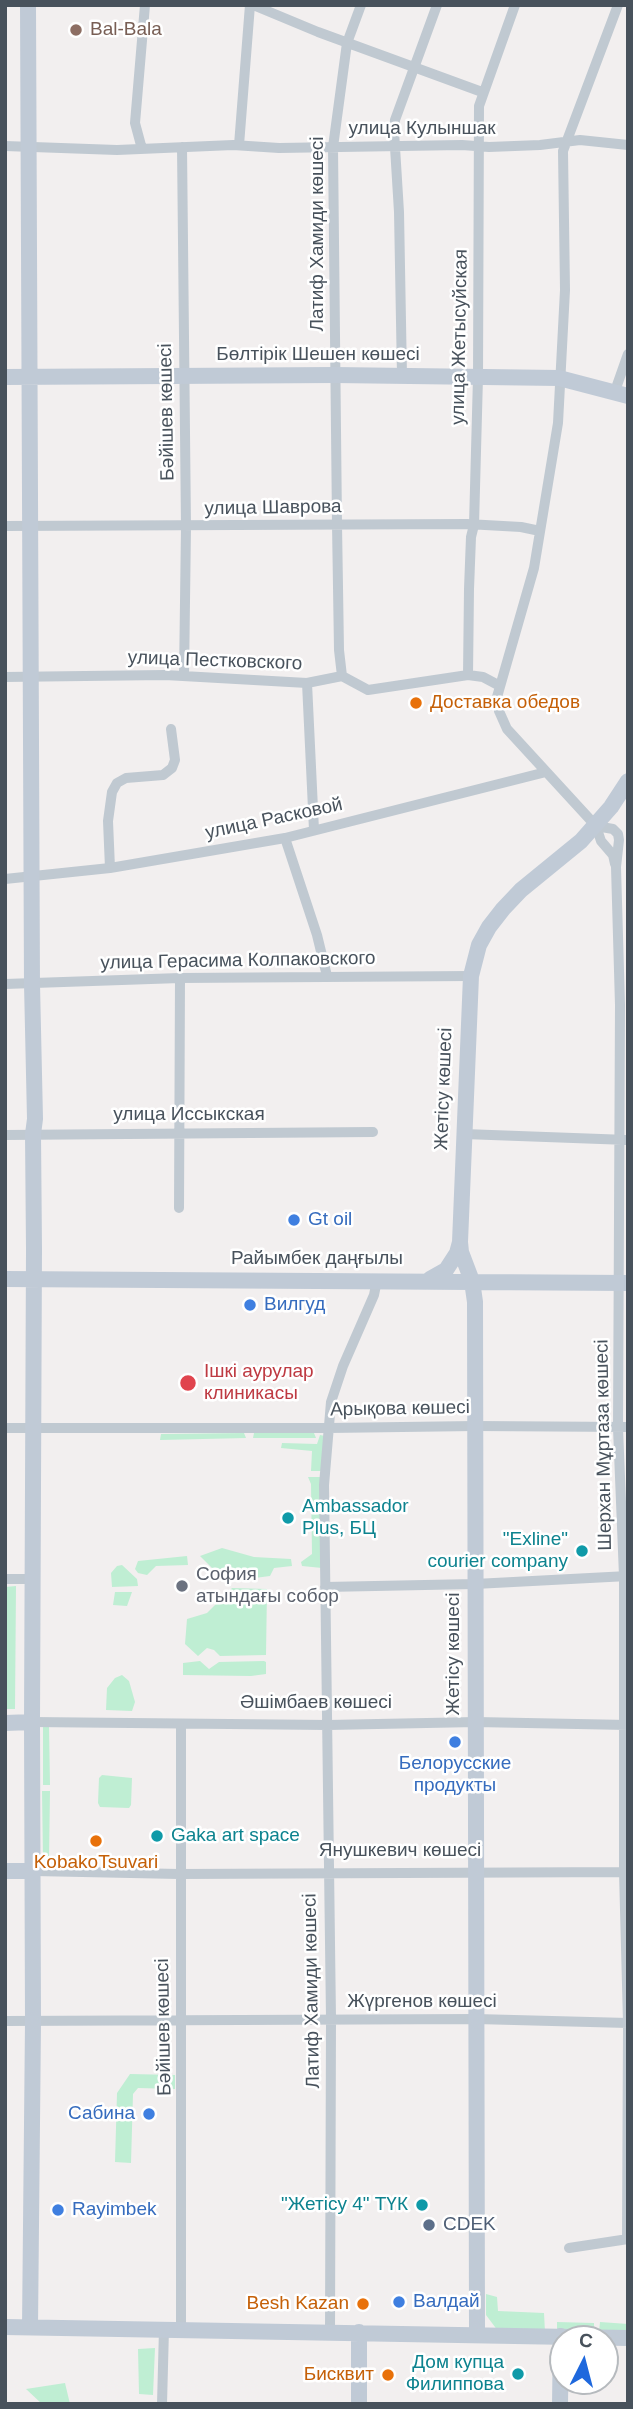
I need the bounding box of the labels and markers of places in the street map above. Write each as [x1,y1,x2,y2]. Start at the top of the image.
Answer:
place label: Bal-Bala [90,19,162,41]
marker: Bal-Bala [68,22,84,38]
place label: Доставка обедов [430,692,580,714]
marker: Доставка обедов [408,695,424,711]
place label: Gt oil [308,1209,352,1231]
marker: Gt oil [286,1212,302,1228]
place label: Вилгуд [264,1294,325,1316]
marker: Вилгуд [242,1297,258,1313]
place label: Ішкі аурулар клиникасы [204,1361,314,1405]
marker: Ішкі аурулар клиникасы [178,1373,198,1393]
place label: Ambassador Plus, БЦ [302,1496,409,1540]
marker: Ambassador Plus, БЦ [280,1510,296,1526]
place label: "Exline" courier company [428,1529,568,1573]
marker: "Exline" courier company [574,1543,590,1559]
place label: София атындағы собор [196,1564,339,1608]
marker: София атындағы собор [174,1578,190,1594]
marker: Белорусские продукты [447,1734,463,1750]
place label: Белорусские продукты [399,1753,511,1797]
place label: Gaka art space [171,1825,300,1847]
marker: Gaka art space [149,1828,165,1844]
marker: KobakoTsuvari [88,1833,104,1849]
place label: KobakoTsuvari [34,1852,158,1874]
place label: Сабина [68,2103,135,2125]
marker: Сабина [141,2106,157,2122]
place label: "Жетісу 4" ТҮК [281,2194,408,2216]
marker: "Жетісу 4" ТҮК [414,2197,430,2213]
place label: Rayimbek [72,2199,156,2221]
marker: Rayimbek [50,2202,66,2218]
place label: CDEK [443,2214,496,2236]
marker: CDEK [421,2217,437,2233]
place label: Валдай [413,2291,480,2313]
place label: Besh Kazan [247,2293,349,2315]
marker: Валдай [391,2294,407,2310]
marker: Besh Kazan [355,2296,371,2312]
place label: Дом купца Филиппова [406,2352,504,2396]
place label: Бисквит [304,2364,374,2386]
marker: Дом купца Филиппова [510,2366,526,2382]
marker: Бисквит [380,2367,396,2383]

